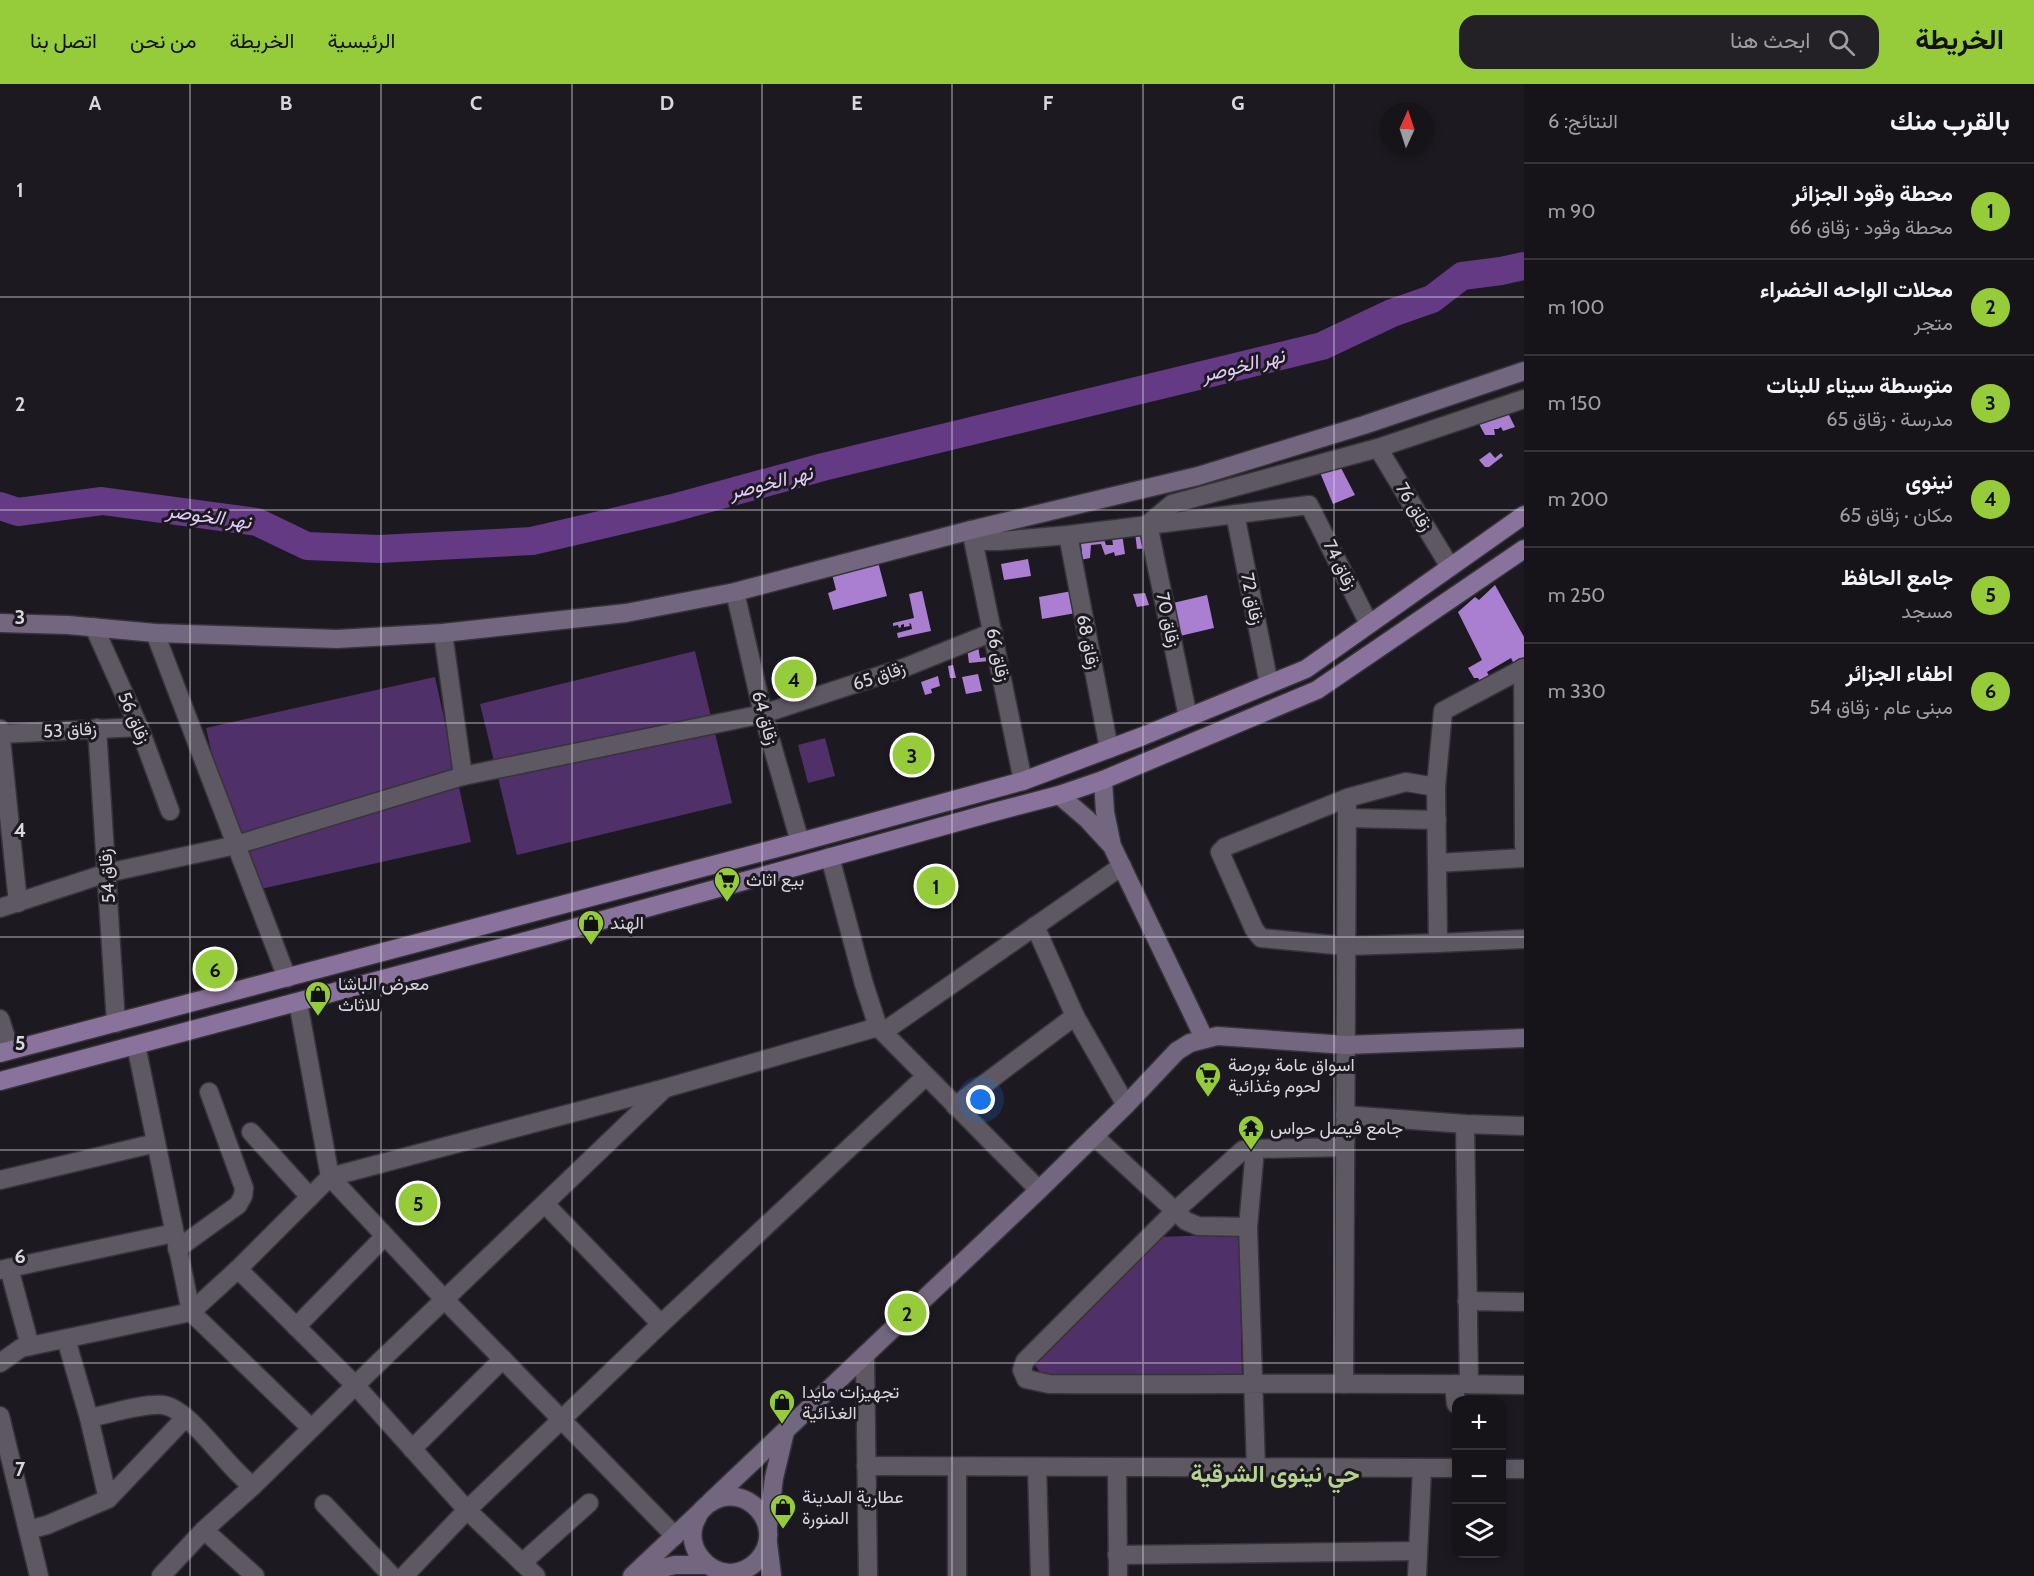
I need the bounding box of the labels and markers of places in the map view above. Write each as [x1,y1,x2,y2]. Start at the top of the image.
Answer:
pin: 4 [774,656,814,702]
pin: 3 [892,732,932,778]
pin: 1 [916,864,956,908]
supermarket icon: بيع اثاث [712,865,742,903]
place label: بيع اثاث [746,869,804,892]
shop icon: الهند [576,908,606,946]
place label: الهند [610,912,644,934]
pin: 6 [196,946,234,992]
place label: معرض الباشا للاثاث [338,973,429,1016]
shop icon: معرض الباشا للاثاث [303,979,333,1017]
place label: اسواق عامة بورصة لحوم وغذائية [1228,1054,1355,1098]
supermarket icon: اسواق عامة بورصة لحوم وغذائية [1193,1060,1223,1098]
temple icon: جامع فيصل حواس [1236,1113,1266,1151]
place label: جامع فيصل حواس [1270,1117,1403,1140]
pin: 5 [398,1180,438,1226]
pin: 2 [888,1290,926,1336]
place label: تجهيزات مايدا الغذائية [802,1381,899,1424]
shop icon: تجهيزات مايدا الغذائية [767,1387,797,1425]
place label: عطارية المدينة المنورة [802,1486,904,1529]
shop icon: عطارية المدينة المنورة [768,1492,798,1530]

